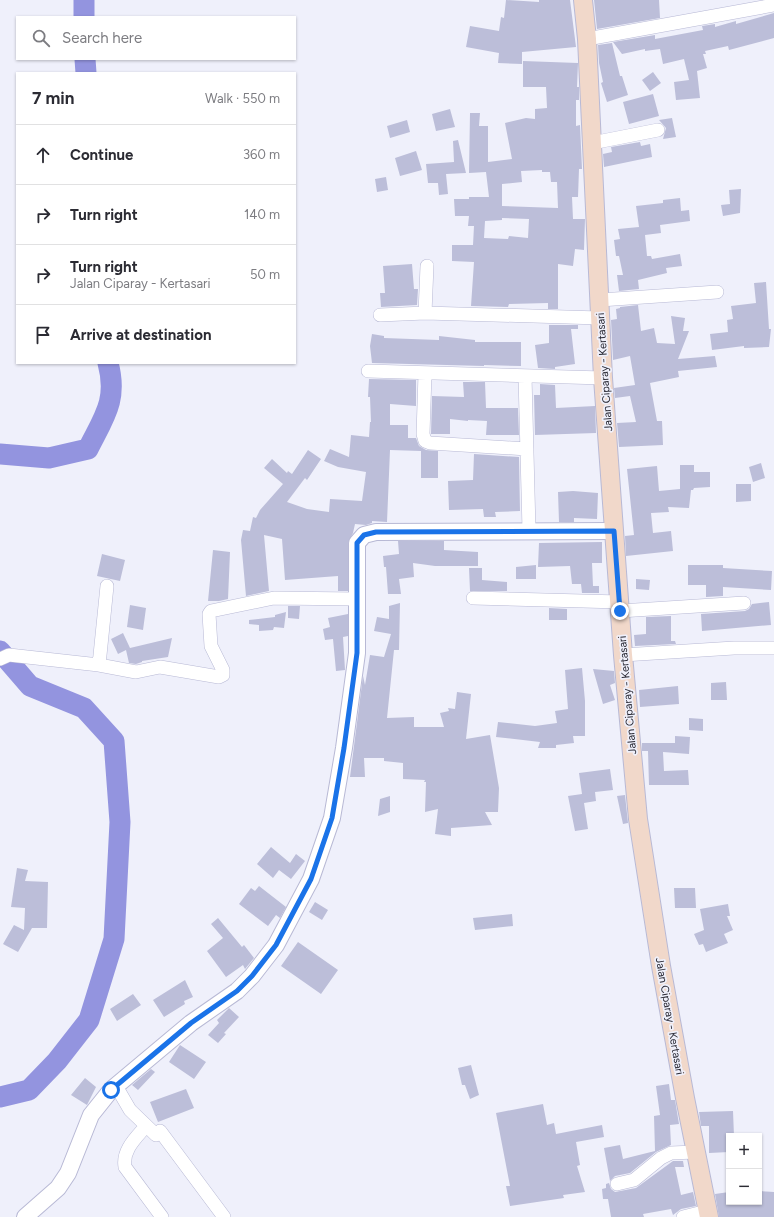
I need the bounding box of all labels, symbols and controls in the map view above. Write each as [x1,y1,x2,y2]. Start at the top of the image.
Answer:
search box [16,16,296,60]
icon: search [30,27,52,49]
text: Search here [62,29,142,47]
text: 7 min [32,88,74,108]
text: Walk · 550 m [205,91,280,106]
icon: ahead [32,144,54,166]
text: Continue [70,146,133,164]
text: 360 m [243,147,280,162]
icon: right [32,204,54,226]
text: Turn right [70,206,138,224]
text: 140 m [244,207,280,222]
text: Turn right [70,258,138,276]
icon: right [32,264,54,286]
text: 50 m [250,267,280,282]
text: Jalan Ciparay - Kertasari [70,276,211,291]
street label: Jalan Ciparay - Kertasari [594,312,615,432]
icon: arrive [32,324,54,346]
text: Arrive at destination [70,326,211,344]
route end [611,602,629,620]
street label: Jalan Ciparay - Kertasari [616,635,639,755]
street label: Jalan Ciparay - Kertasari [653,956,686,1076]
route start [102,1081,120,1099]
map controls [726,1133,762,1205]
button: + [726,1133,762,1169]
button: − [726,1169,762,1205]

